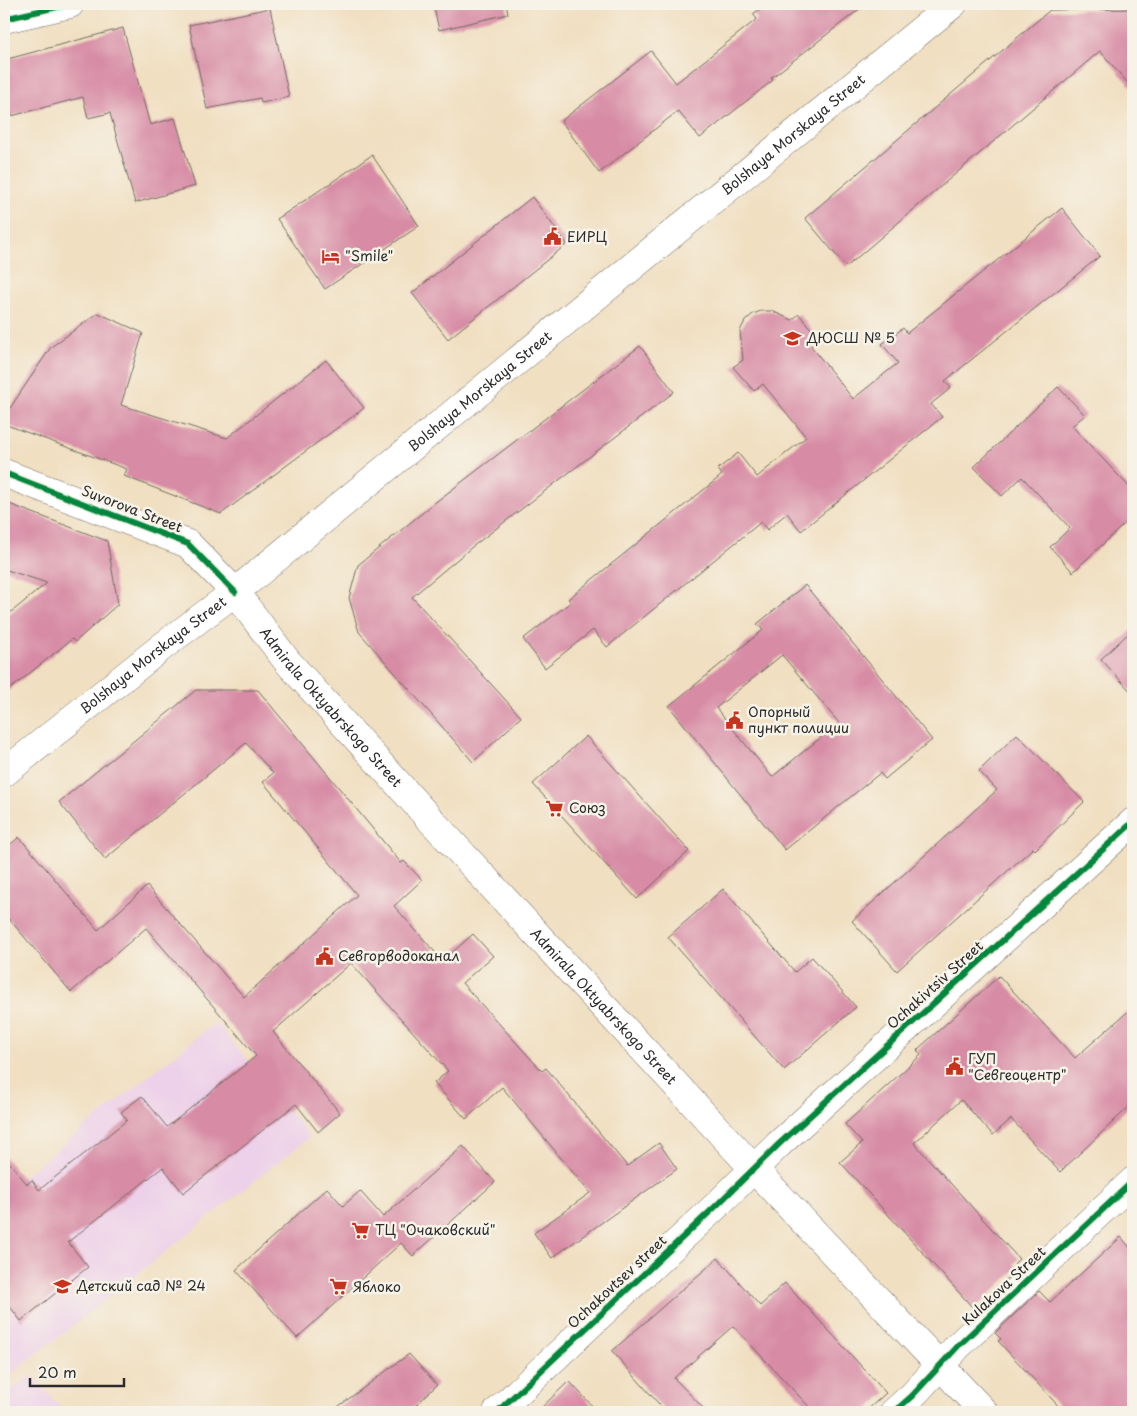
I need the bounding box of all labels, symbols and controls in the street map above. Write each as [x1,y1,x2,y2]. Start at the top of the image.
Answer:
street label: Bolshaya Morskaya Street [716,69,870,200]
place label: ЕИРЦ [567,226,607,247]
public building icon: ЕИРЦ [543,227,563,247]
place label: "Smile" [345,245,393,266]
hotel icon: "Smile" [321,246,341,266]
street label: Bolshaya Morskaya Street [403,326,556,456]
place label: ДЮСШ № 5 [806,327,895,348]
school or university icon: ДЮСШ № 5 [783,328,803,348]
street label: Suvorova Street [79,480,186,538]
street label: Bolshaya Morskaya Street [75,591,231,719]
street label: Admirala Oktyabrskogo Street [255,623,407,792]
place label: Опорный пункт полиции [748,701,849,738]
public building icon: Опорный пункт полиции [724,710,744,730]
place label: Союз [569,797,606,818]
supermarket icon: Союз [545,798,565,818]
street label: Admirala Oktyabrskogo Street [526,923,682,1089]
street label: Ochakivtsiv Street [882,935,988,1034]
place label: Севгорводоканал [338,945,459,966]
public building icon: Севгорводоканал [314,946,334,966]
place label: ГУП "Севгеоцентр" [968,1048,1067,1085]
public building icon: ГУП "Севгеоцентр" [944,1057,964,1077]
place label: ТЦ "Очаковский" [375,1219,495,1240]
supermarket icon: ТЦ "Очаковский" [351,1220,371,1240]
street label: Ochakovtsev street [562,1230,671,1333]
street label: Kulakova Street [957,1241,1050,1330]
place label: Детский сад № 24 [76,1275,206,1296]
school or university icon: Детский сад № 24 [53,1276,73,1296]
place label: Яблоко [353,1276,401,1297]
supermarket icon: Яблоко [329,1277,349,1297]
scale bar [30,1356,124,1388]
text: 20 m [38,1360,77,1383]

